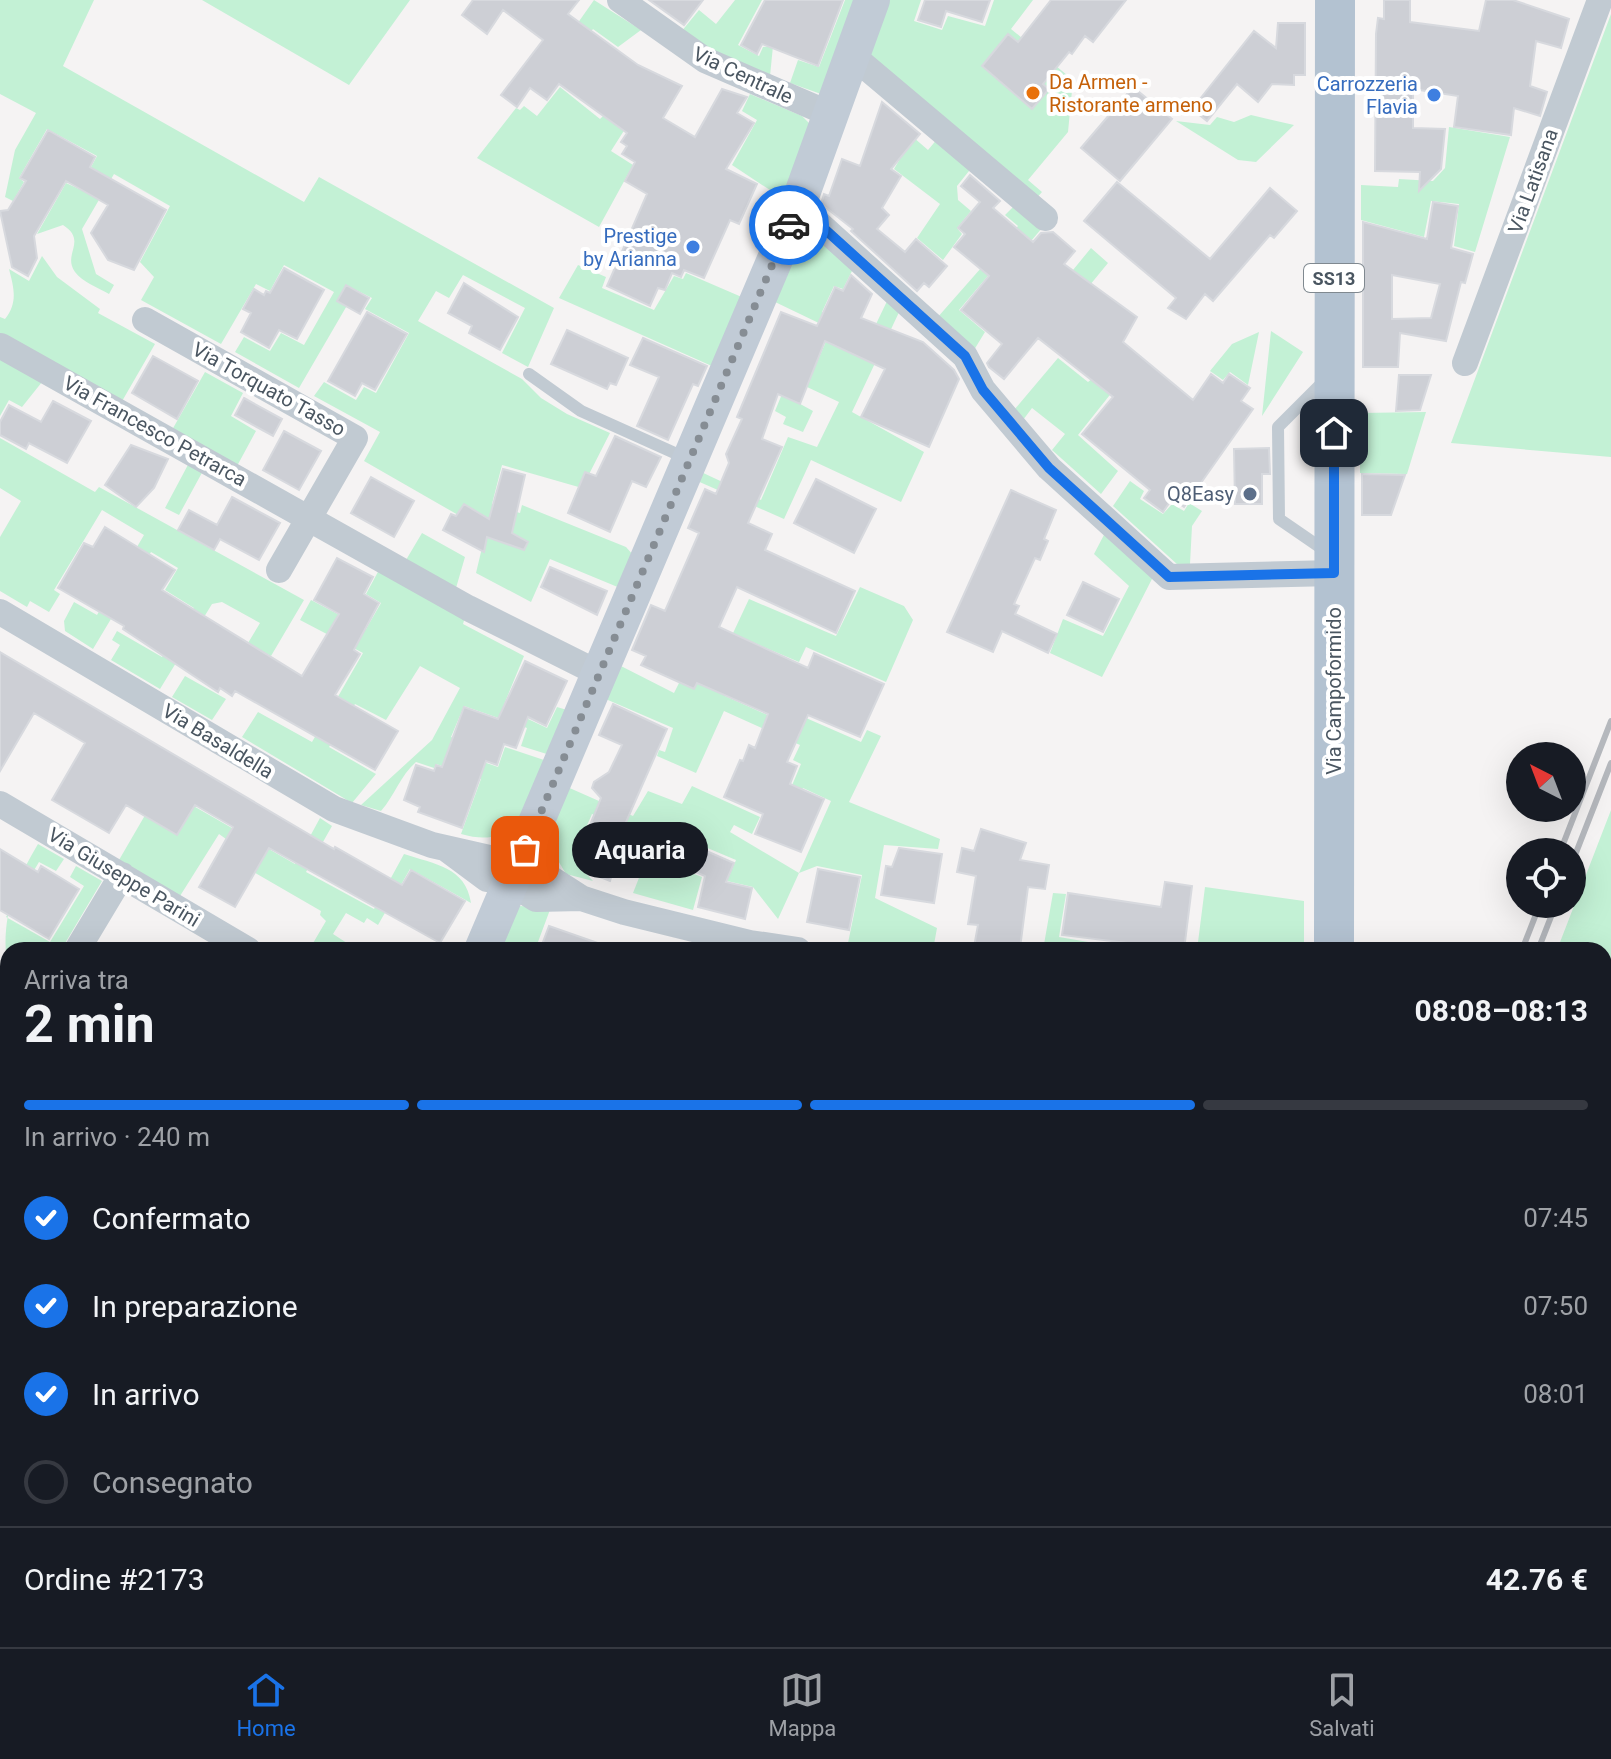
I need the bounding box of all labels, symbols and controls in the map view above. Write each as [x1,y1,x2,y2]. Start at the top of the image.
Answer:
street label: Via Centrale [689,41,797,109]
place label: Da Armen - Ristorante armeno [1049,70,1213,117]
place label: Carrozzeria Flavia [1317,72,1418,119]
marker: Da Armen - Ristorante armeno [1024,84,1042,102]
marker: Carrozzeria Flavia [1425,86,1443,104]
street label: Via Latisana [1503,125,1563,237]
courier [749,185,829,265]
icon: car [767,203,811,247]
place label: Prestige by Arianna [583,224,677,271]
marker: Prestige by Arianna [684,238,702,256]
road number: SS13 [1304,264,1364,292]
street label: Via Torquato Tasso [188,337,350,441]
street label: Via Francesco Petrarca [59,371,251,491]
pin [1300,399,1368,467]
icon: home [1312,411,1356,455]
place label: Q8Easy [1167,482,1235,506]
marker: Q8Easy [1241,485,1259,503]
street label: Via Campoformido [1322,607,1346,775]
street label: Via Basaldella [158,698,278,784]
north arrow [1506,742,1586,822]
map controls [1506,742,1586,918]
pin [491,816,559,884]
street label: Via Giuseppe Parini [44,822,204,932]
callout: Aquaria [573,822,709,878]
icon: bag [503,828,547,872]
text: Aquaria [595,835,685,865]
button: locate [1506,838,1586,918]
text: Arriva tra [24,965,129,995]
text: 08:08–08:13 [1414,993,1588,1028]
text: 2 min [24,994,155,1055]
text: In arrivo · 240 m [24,1122,210,1152]
icon: check [24,1196,68,1240]
text: Confermato [92,1201,251,1236]
text: 07:45 [1523,1203,1588,1233]
icon: check [24,1284,68,1328]
text: In preparazione [92,1289,298,1324]
text: 07:50 [1523,1291,1588,1321]
icon: check [24,1372,68,1416]
text: In arrivo [92,1377,200,1412]
text: 08:01 [1523,1379,1588,1409]
text: Consegnato [92,1465,253,1500]
text: Ordine #2173 [24,1562,205,1597]
text: 42.76 € [1486,1562,1588,1597]
tab: Home [236,1668,296,1741]
tab: Mappa [768,1668,836,1741]
tab: Salvati [1309,1668,1375,1741]

